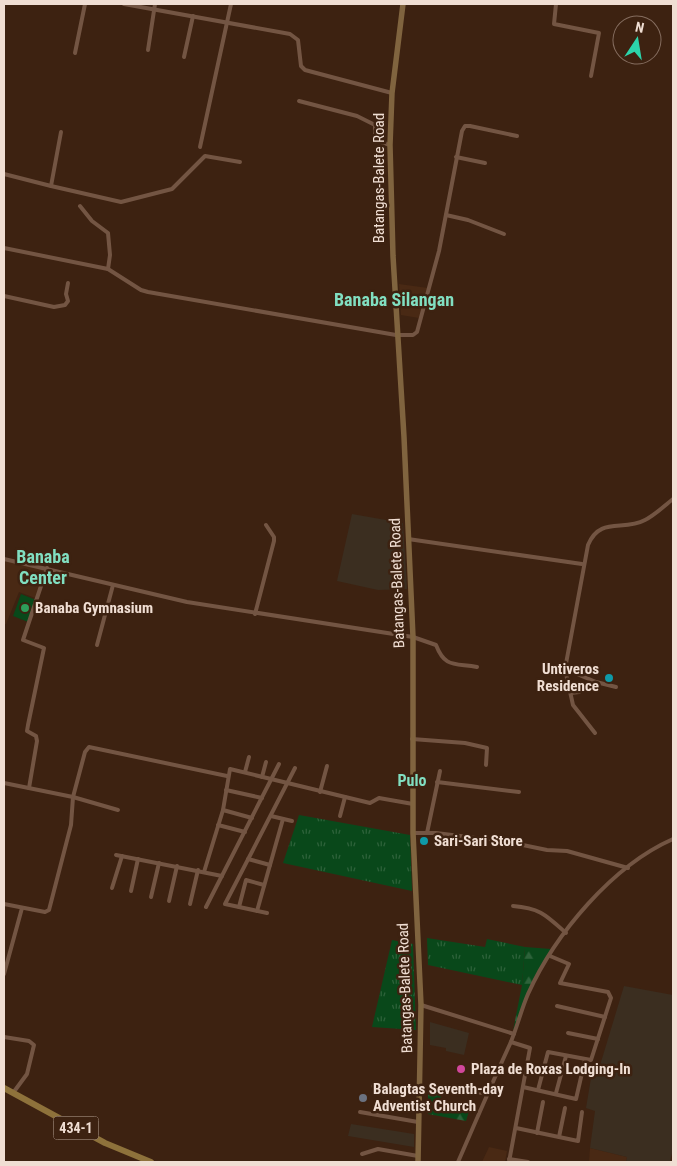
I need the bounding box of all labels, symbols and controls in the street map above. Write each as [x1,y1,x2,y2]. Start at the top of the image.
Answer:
north arrow [612,15,662,65]
text: N [634,19,646,36]
street label: Batangas-Balete Road [370,113,388,243]
district label: Banaba Silangan [334,289,454,310]
street label: Batangas-Balete Road [386,518,408,648]
district label: Banaba Center [16,546,70,588]
place label: Banaba Gymnasium [35,599,153,617]
marker: Banaba Gymnasium [19,602,31,614]
place label: Untiveros Residence [537,660,599,695]
marker: Untiveros Residence [603,672,615,684]
district label: Pulo [398,771,427,790]
place label: Sari-Sari Store [434,832,523,850]
marker: Sari-Sari Store [418,835,430,847]
street label: Batangas-Balete Road [394,923,416,1053]
place label: Plaza de Roxas Lodging-In [471,1060,631,1078]
marker: Plaza de Roxas Lodging-In [455,1063,467,1075]
place label: Balagtas Seventh-day Adventist Church [373,1080,504,1115]
marker: Balagtas Seventh-day Adventist Church [357,1092,369,1104]
road number: 434-1 [54,1116,98,1140]

